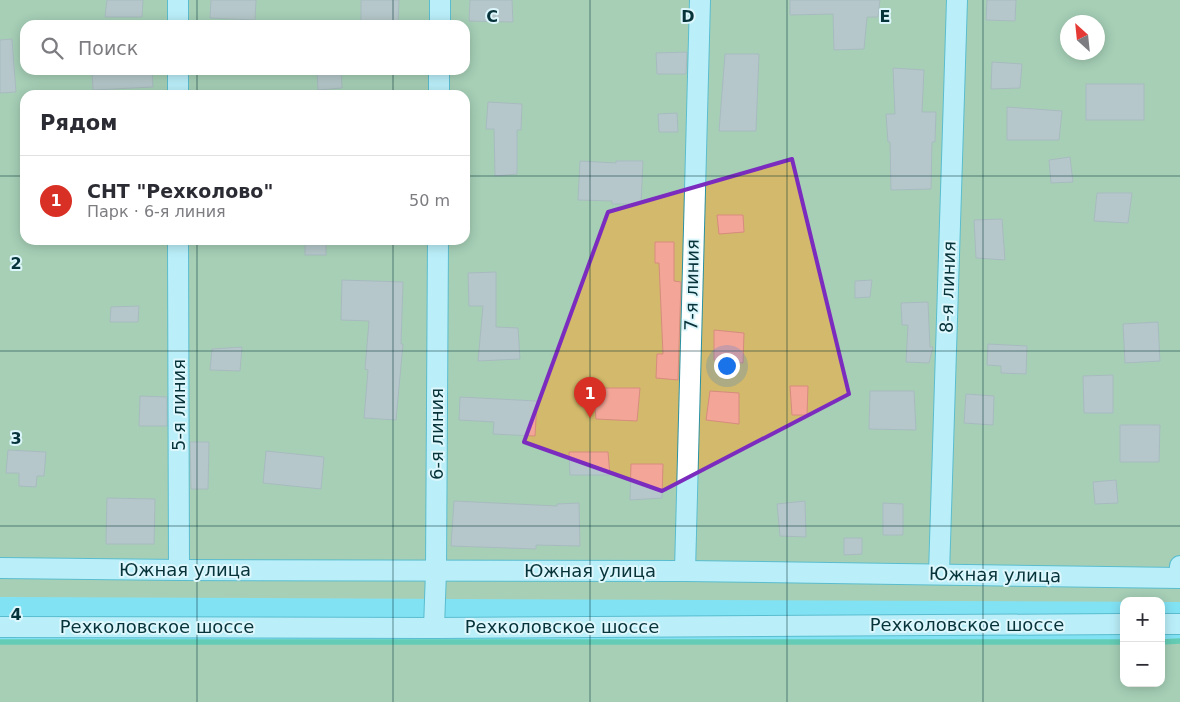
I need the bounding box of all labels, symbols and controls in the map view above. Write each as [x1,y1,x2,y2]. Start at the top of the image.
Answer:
text: C [486,7,498,26]
text: D [681,7,695,26]
text: E [880,7,890,26]
north arrow [1060,15,1105,60]
search box [20,20,470,75]
icon: search [38,34,66,62]
text: Поиск [78,37,138,59]
text: Рядом [40,111,117,135]
text: СНТ "Рехколово" [87,180,273,202]
text: 1 [50,191,62,210]
text: 50 m [409,191,450,210]
text: Парк · 6-я линия [87,202,226,221]
street label: 7-я линия [680,239,703,331]
street label: 8-я линия [935,241,960,333]
text: 2 [10,254,22,273]
your location [714,353,740,379]
street label: 5-я линия [168,359,189,451]
pin: 1 [574,377,606,418]
street label: 6-я линия [426,388,447,480]
text: 3 [10,429,22,448]
street label: Южная улица [119,559,251,580]
street label: Южная улица [524,560,656,581]
street label: Южная улица [929,563,1061,586]
map controls [1120,597,1165,687]
button: + [1120,597,1165,642]
text: 4 [10,605,22,624]
street label: Рехколовское шоссе [870,614,1064,635]
street label: Рехколовское шоссе [60,616,254,637]
street label: Рехколовское шоссе [465,616,659,637]
button: − [1120,642,1165,687]

